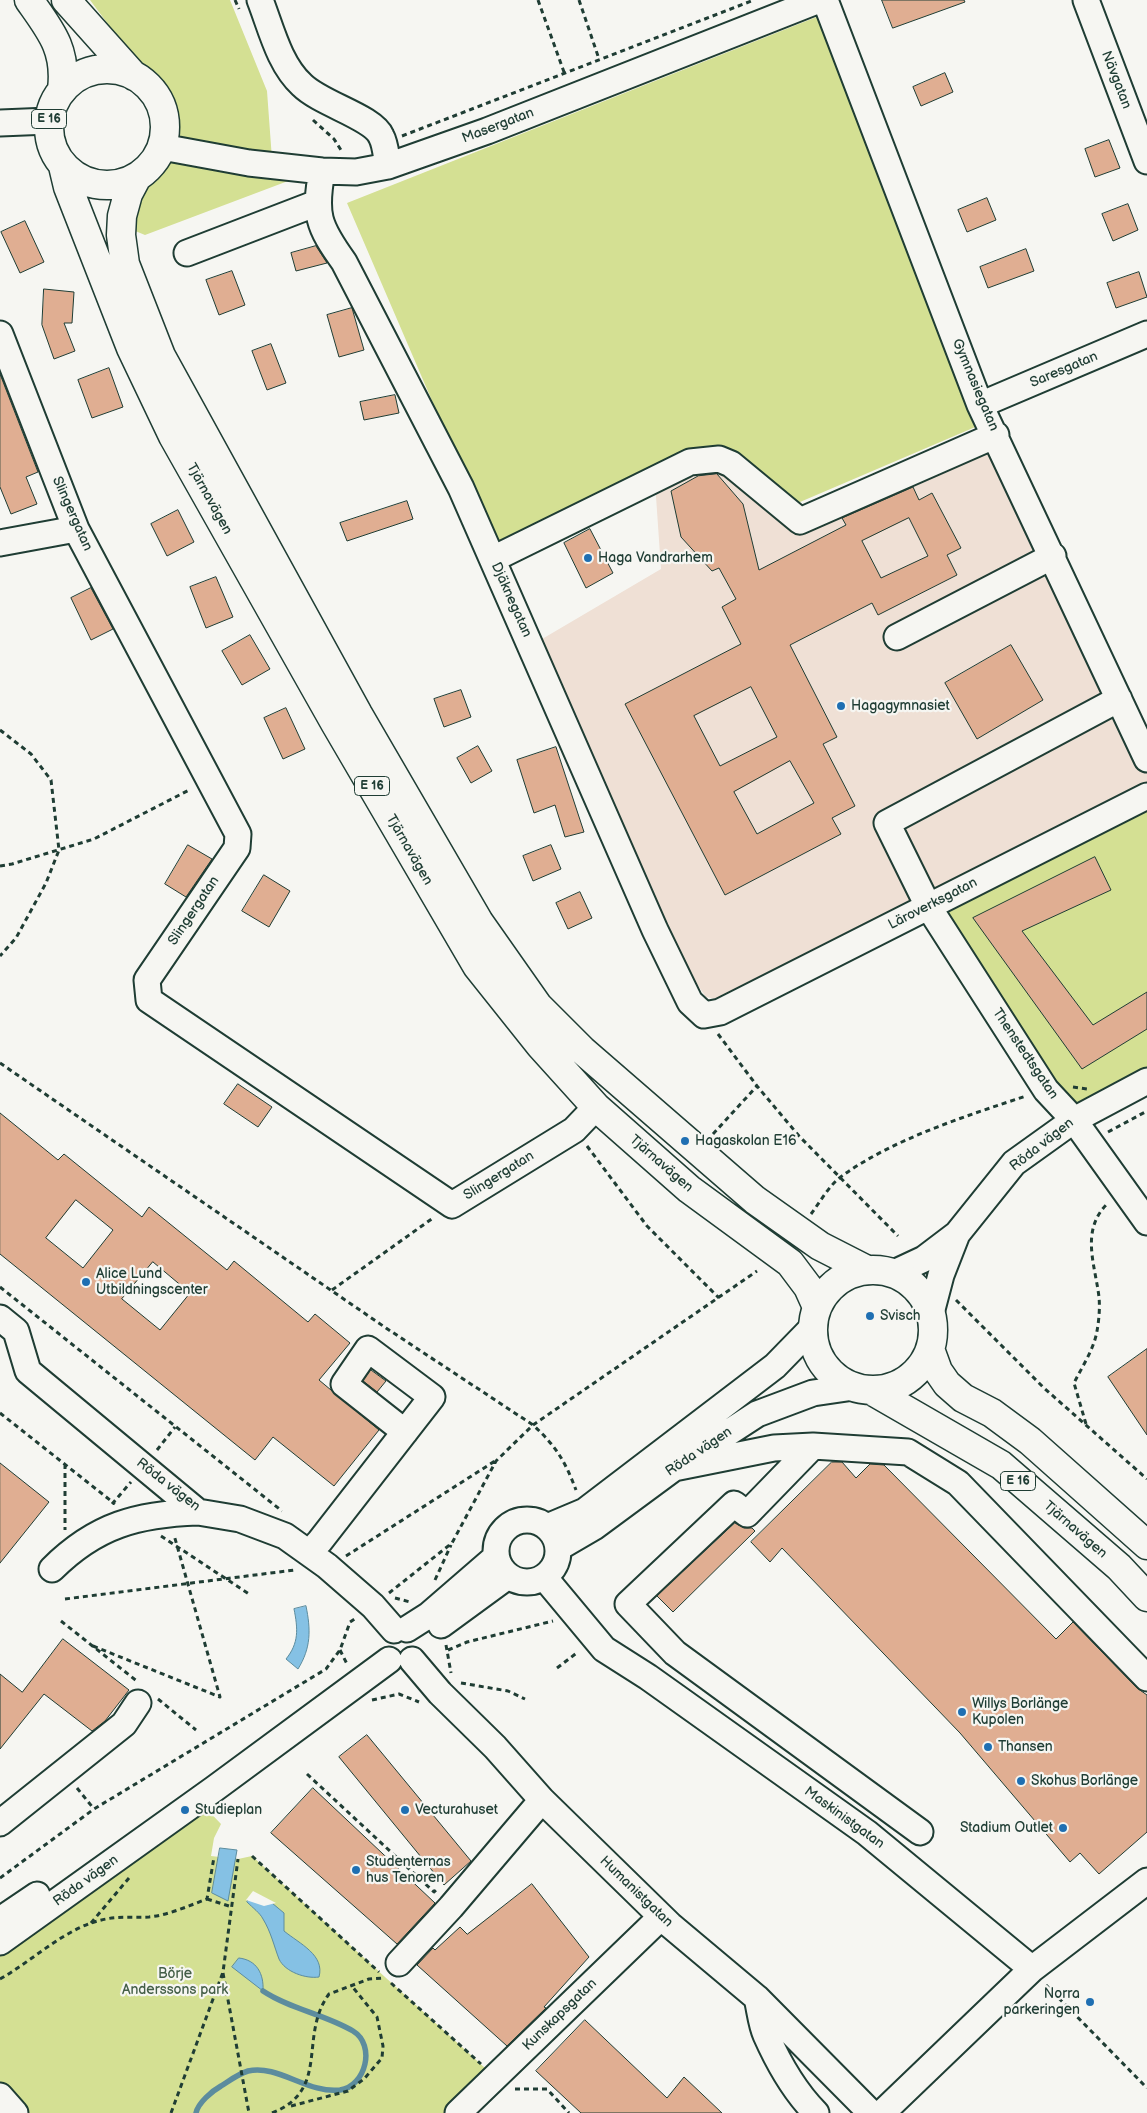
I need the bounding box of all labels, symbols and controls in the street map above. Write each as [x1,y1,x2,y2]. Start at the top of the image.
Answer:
street label: Nävgatan [1097,49,1135,111]
street label: Masergatan [460,105,536,147]
road number: E 16 [32,110,66,128]
street label: Gymnasiegatan [948,336,1002,434]
street label: Saresgatan [1028,348,1100,392]
street label: Tjärnavägen [183,460,235,538]
street label: Slingergatan [48,474,96,554]
place label: Haga Vandrarhem [598,550,713,566]
marker: Haga Vandrarhem [582,552,594,564]
street label: Djäknegatan [487,560,535,640]
place label: Hagagymnasiet [851,698,950,714]
marker: Hagagymnasiet [835,700,847,712]
road number: E 16 [354,776,390,796]
street label: Tjärnavägen [382,812,436,888]
street label: Slingergatan [165,873,223,949]
street label: Läroverksgatan [886,874,980,934]
street label: Thenstedtsgatan [988,1005,1062,1103]
street label: Röda vägen [1007,1115,1077,1175]
street label: Tjärnavägen [626,1132,696,1196]
place label: Hagaskolan E16 [695,1133,797,1149]
marker: Hagaskolan E16 [679,1135,691,1147]
street label: Slingergatan [461,1148,537,1204]
place label: Alice Lund Utbildningscenter [96,1266,208,1298]
marker: Alice Lund Utbildningscenter [80,1276,92,1288]
place label: Svisch [880,1308,921,1324]
marker: Svisch [864,1310,876,1322]
street label: Röda vägen [663,1424,735,1480]
street label: Röda vägen [133,1455,203,1515]
road number: E 16 [1000,1472,1036,1490]
street label: Tjärnavägen [1040,1498,1110,1562]
place label: Willys Borlänge Kupolen [972,1696,1068,1728]
marker: Willys Borlänge Kupolen [956,1706,968,1718]
place label: Thansen [998,1739,1053,1755]
marker: Thansen [982,1741,994,1753]
place label: Skohus Borlänge [1031,1773,1138,1789]
marker: Skohus Borlänge [1015,1775,1027,1787]
street label: Maskinistgatan [801,1783,887,1853]
place label: Studieplan [195,1802,262,1818]
place label: Vecturahuset [415,1802,498,1818]
marker: Studieplan [179,1804,191,1816]
marker: Vecturahuset [399,1804,411,1816]
place label: Stadium Outlet [960,1820,1053,1836]
marker: Stadium Outlet [1057,1822,1069,1834]
street label: Röda vägen [50,1852,122,1910]
street label: Humanistgatan [596,1853,676,1931]
place label: Studenternas hus Tenoren [366,1854,451,1886]
marker: Studenternas hus Tenoren [350,1864,362,1876]
park label: Börje Anderssons park [122,1966,228,1998]
street label: Kunskapsgatan [519,1975,601,2055]
place label: Norra parkeringen [1003,1986,1080,2018]
marker: Norra parkeringen [1084,1996,1096,2008]

